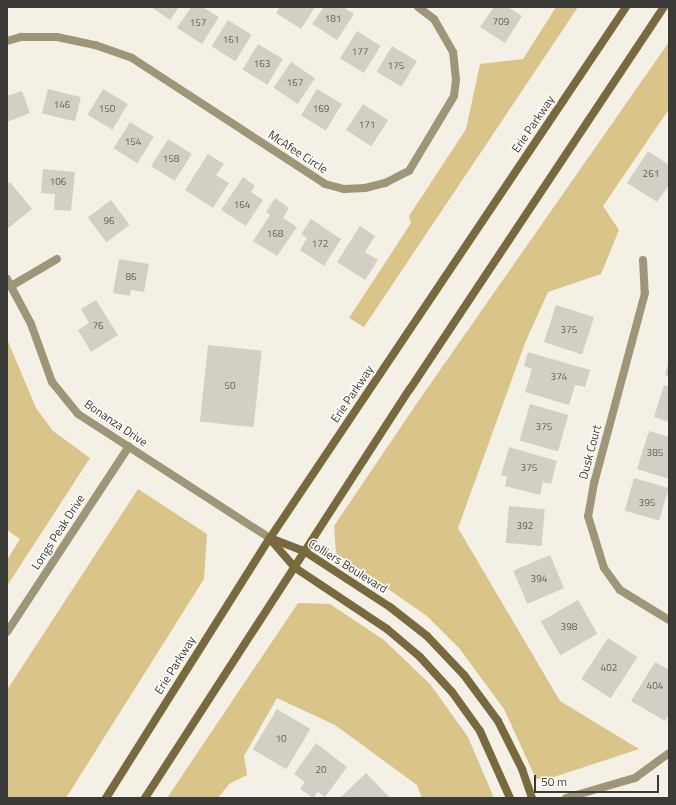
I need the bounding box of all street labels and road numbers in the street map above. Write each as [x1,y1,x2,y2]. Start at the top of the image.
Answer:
street label: Erie Parkway [509,93,557,155]
street label: McAfee Circle [265,127,331,177]
street label: Erie Parkway [328,363,376,425]
street label: Bonanza Drive [82,397,150,449]
street label: Dusk Court [576,423,604,481]
street label: Longs Peak Drive [28,492,88,572]
street label: Colliers Boulevard [306,536,390,596]
street label: Erie Parkway [151,633,199,697]

